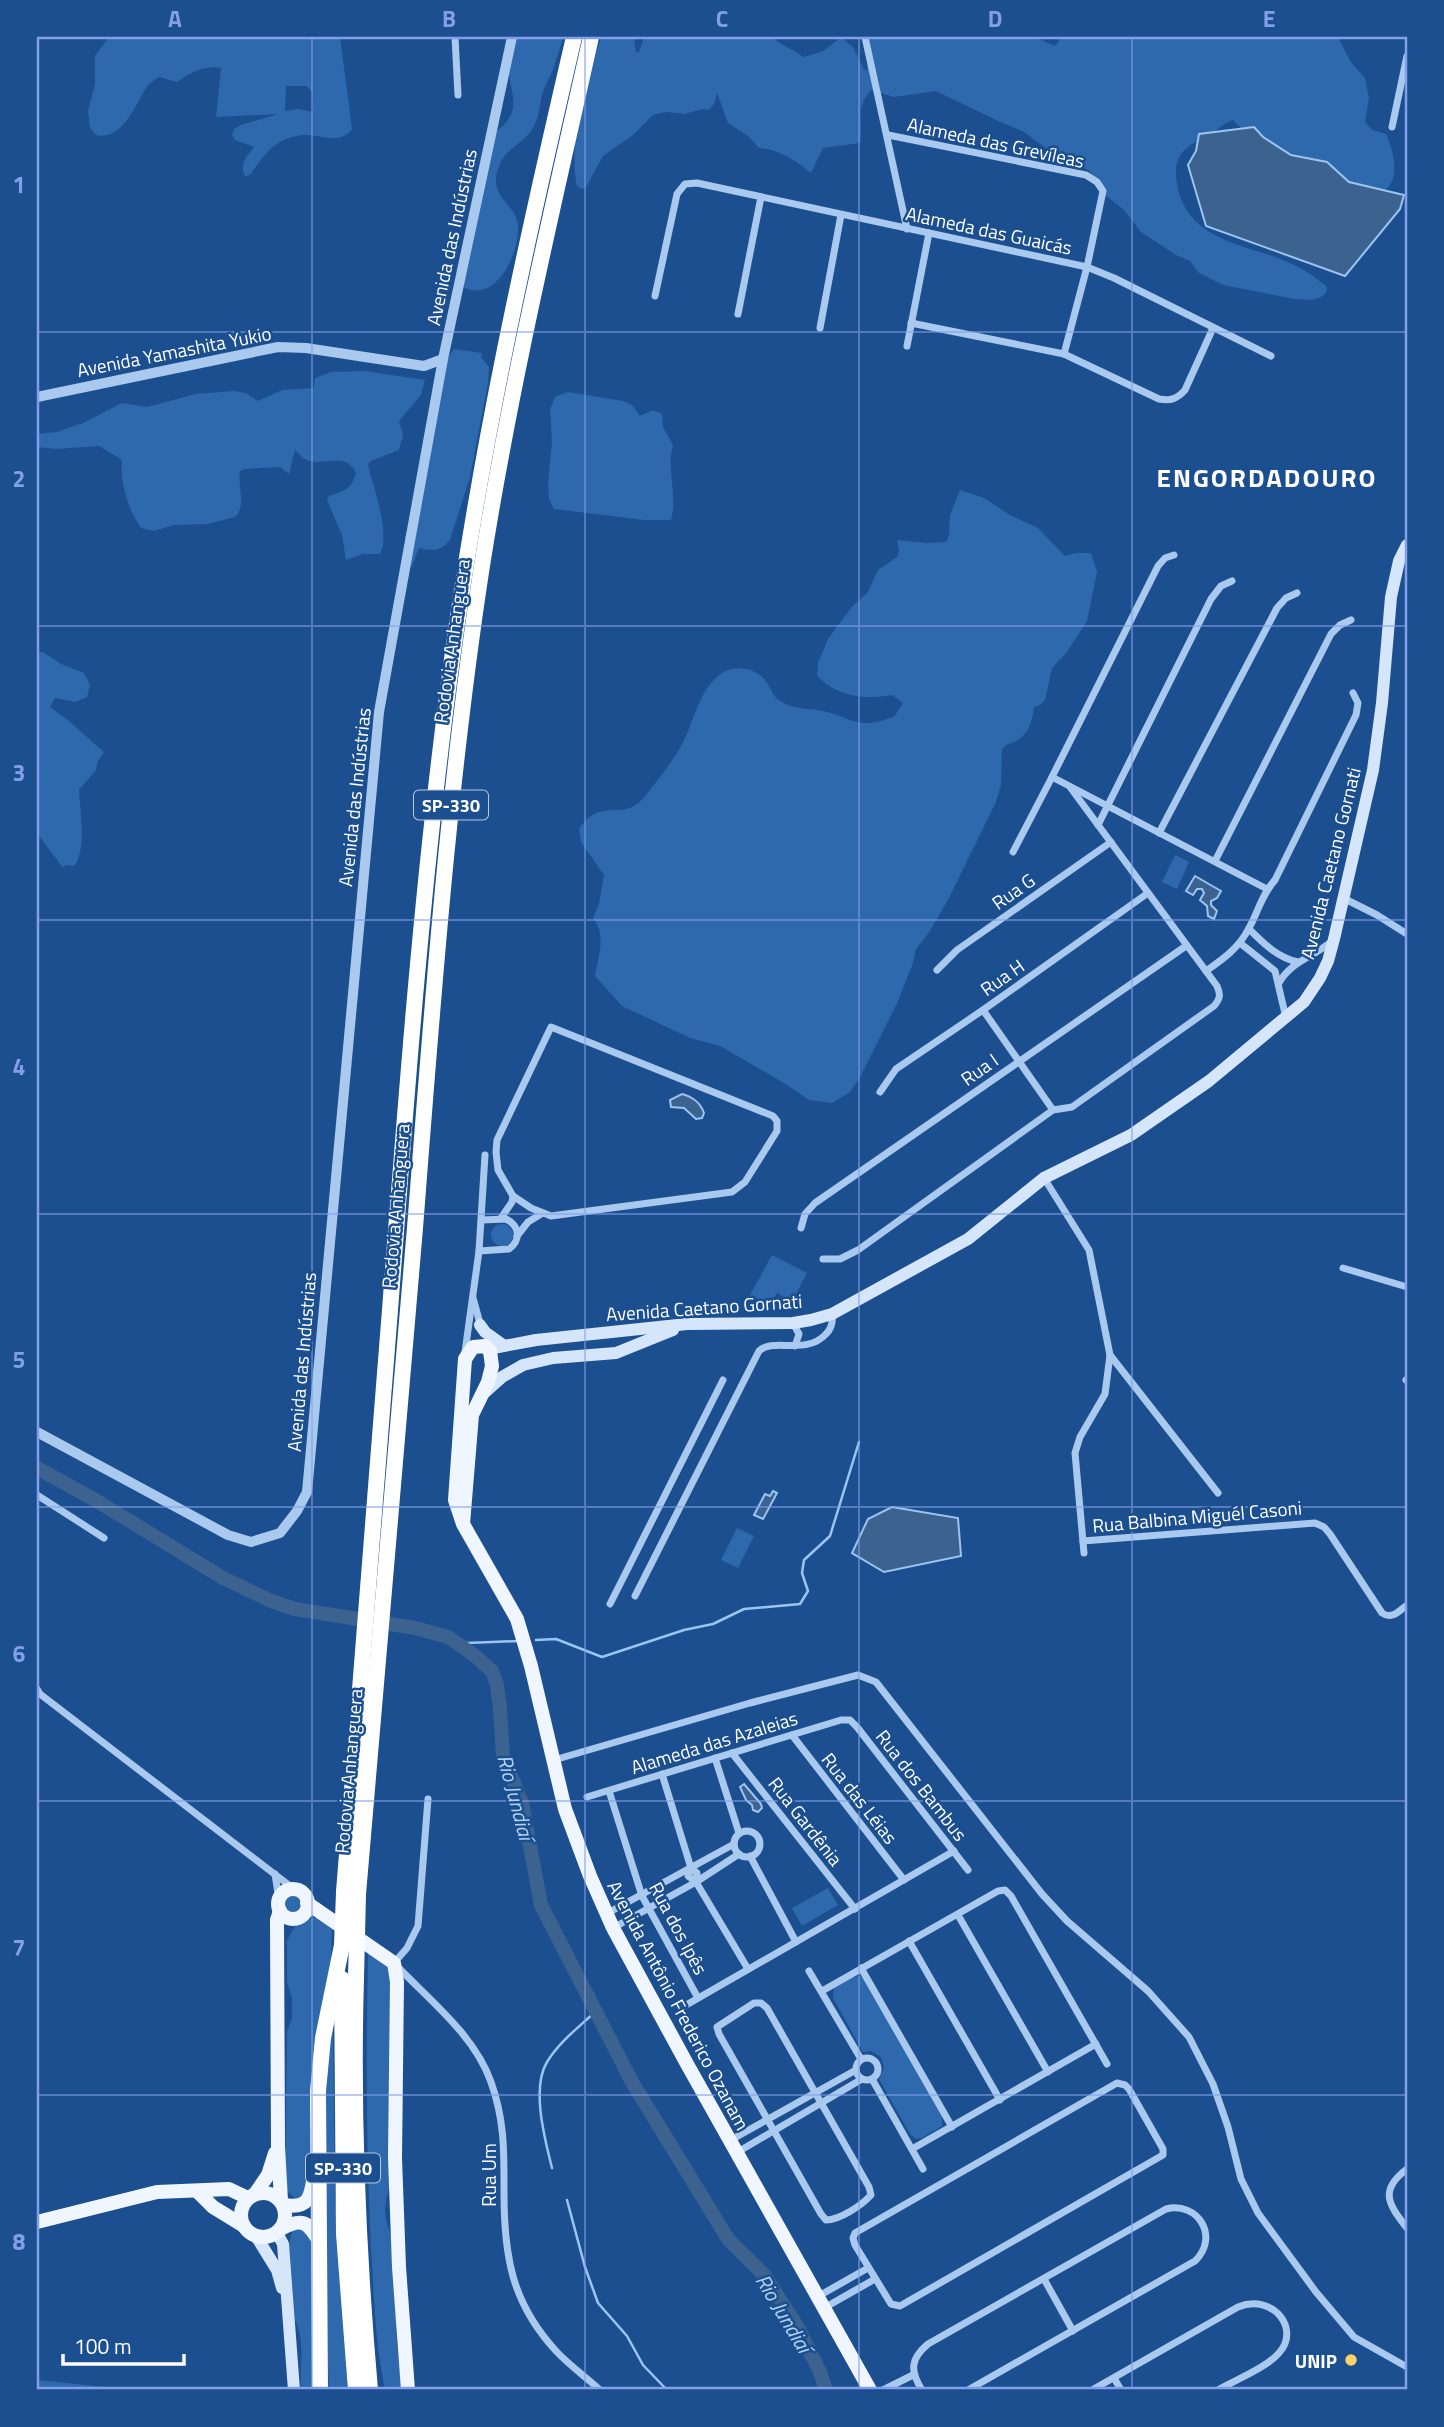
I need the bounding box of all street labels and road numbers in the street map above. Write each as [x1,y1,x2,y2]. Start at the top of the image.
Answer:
street label: Alameda das Grevíleas [905,109,1087,175]
street label: Avenida das Indústrias [418,146,484,328]
street label: Alameda das Guaicás [903,198,1075,262]
street label: Avenida Yamashita Yukio [74,318,274,384]
street label: Rodovia Anhanguera [425,557,477,725]
street label: Avenida das Indústrias [330,706,378,888]
street label: Avenida Caetano Gornati [1292,764,1368,962]
road number: SP-330 [414,790,488,820]
street label: Rua G [985,866,1041,916]
street label: Rua H [974,951,1030,1003]
street label: Rua I [954,1046,1004,1092]
street label: Rodovia Anhanguera [373,1122,417,1290]
street label: Avenida das Indústrias [279,1271,323,1453]
street label: Avenida Caetano Gornati [605,1286,803,1328]
street label: Rua Balbina Miguél Casoni [1091,1492,1303,1540]
street label: Rodovia Anhanguera [326,1687,370,1855]
street label: Alameda das Azaleias [627,1703,801,1781]
street label: Rua dos Bambus [869,1723,975,1847]
street label: Rua das Léias [815,1746,905,1850]
street label: Rua Gardênia [762,1770,851,1872]
street label: Avenida Antônio Frederico Ozanam [601,1875,757,2135]
street label: Rua dos Ipês [642,1876,716,1980]
street label: Rua Um [474,2143,503,2207]
road number: SP-330 [306,2154,380,2182]

